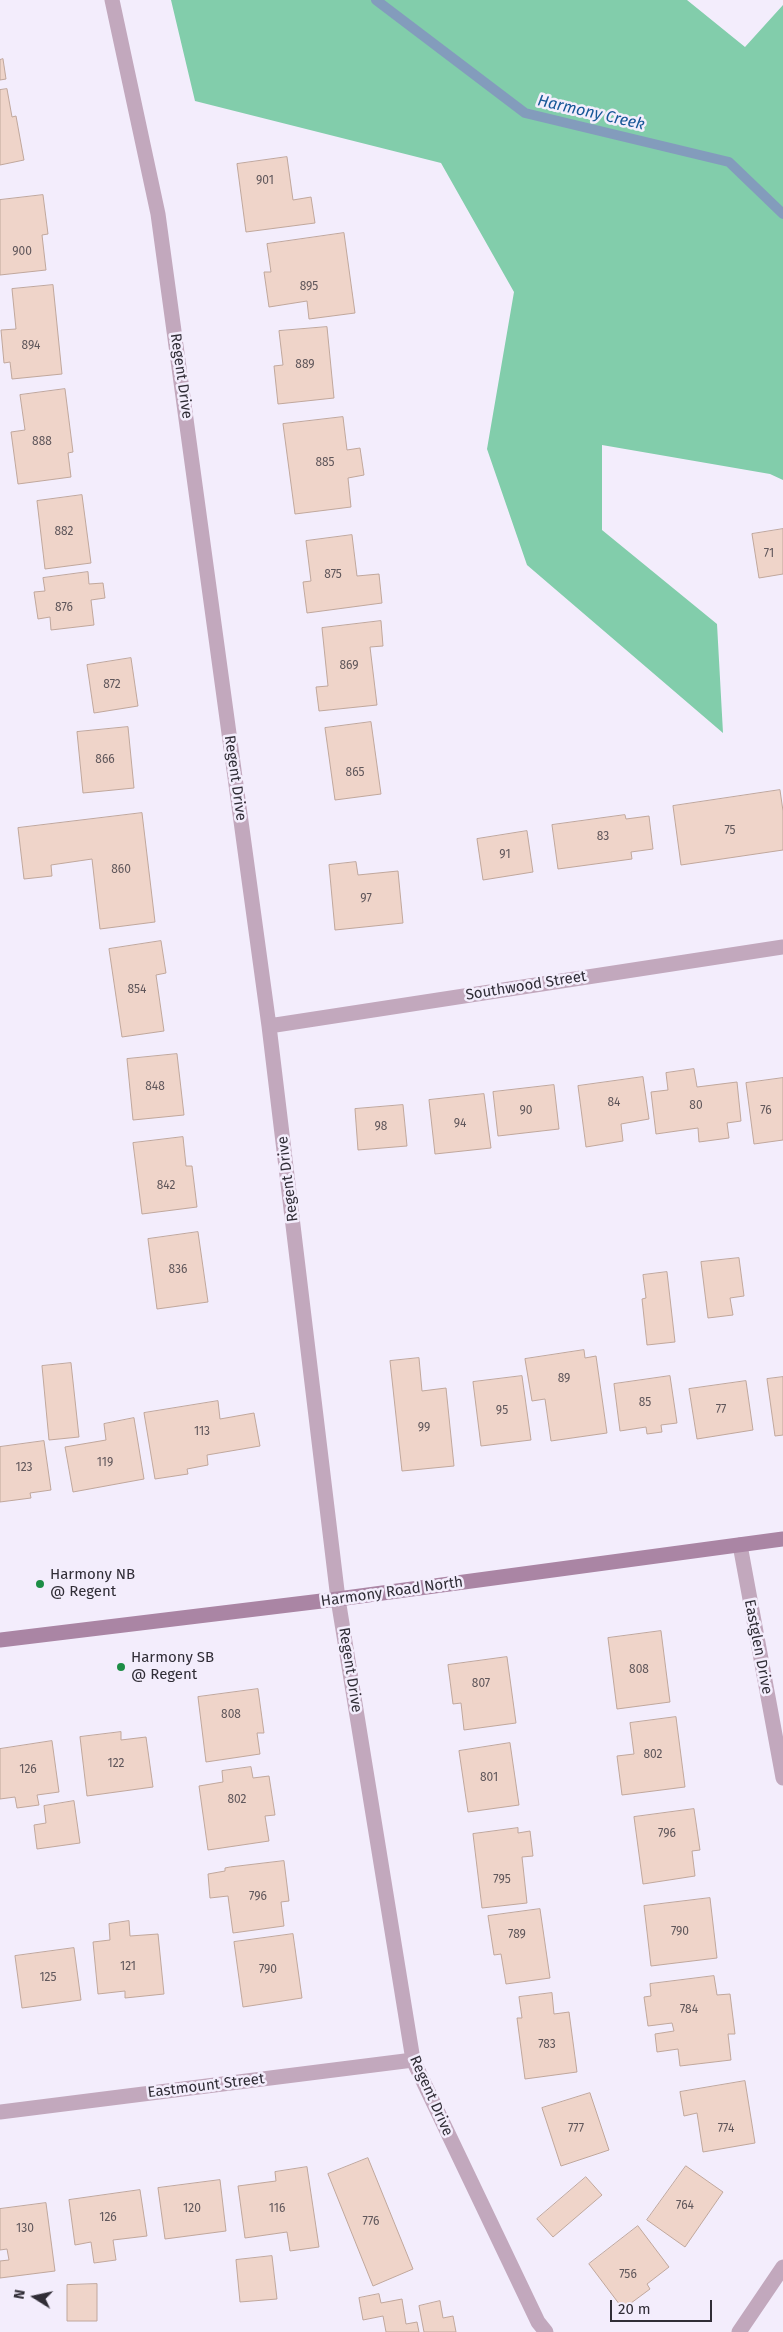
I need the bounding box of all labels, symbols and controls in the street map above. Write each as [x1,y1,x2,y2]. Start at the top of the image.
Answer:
water label: Harmony Creek [536,91,646,135]
house number: 901 [256,174,274,188]
house number: 900 [12,245,32,259]
house number: 895 [300,280,318,294]
street label: Regent Drive [166,332,196,420]
house number: 894 [22,339,40,353]
house number: 889 [295,358,315,372]
house number: 888 [32,435,52,449]
house number: 885 [315,456,335,470]
house number: 882 [54,525,74,539]
house number: 71 [764,547,774,561]
house number: 875 [324,568,342,582]
house number: 876 [55,601,73,615]
house number: 869 [339,659,359,673]
house number: 872 [103,678,121,692]
street label: Regent Drive [220,734,250,822]
house number: 866 [95,753,115,767]
house number: 865 [346,766,364,780]
house number: 75 [724,824,736,838]
house number: 83 [597,830,609,844]
house number: 91 [499,848,511,862]
house number: 860 [111,863,131,877]
house number: 97 [360,892,372,906]
street label: Southwood Street [464,968,588,1004]
house number: 854 [127,983,147,997]
house number: 848 [145,1080,165,1094]
house number: 84 [608,1096,620,1110]
house number: 80 [689,1099,703,1113]
house number: 90 [520,1104,532,1118]
house number: 76 [760,1104,772,1118]
house number: 94 [454,1117,466,1131]
house number: 98 [375,1120,387,1134]
street label: Regent Drive [274,1135,302,1223]
house number: 842 [157,1179,175,1193]
house number: 836 [169,1263,187,1277]
house number: 89 [558,1372,570,1386]
house number: 85 [639,1396,651,1410]
house number: 77 [716,1403,726,1417]
house number: 95 [496,1404,508,1418]
house number: 99 [418,1421,430,1435]
house number: 113 [194,1425,210,1439]
house number: 119 [97,1456,113,1470]
house number: 123 [15,1461,33,1475]
place label: Harmony NB @ Regent [50,1566,135,1601]
street label: Harmony Road North [320,1573,464,1611]
marker: Harmony NB @ Regent [34,1578,46,1590]
street label: Eastglen Drive [740,1598,776,1696]
street label: Regent Drive [334,1626,366,1714]
place label: Harmony SB @ Regent [131,1649,214,1684]
marker: Harmony SB @ Regent [115,1661,127,1673]
house number: 808 [629,1663,649,1677]
house number: 807 [472,1677,490,1691]
house number: 808 [221,1708,241,1722]
house number: 802 [643,1748,663,1762]
house number: 122 [107,1757,125,1771]
house number: 126 [19,1763,37,1777]
house number: 801 [480,1771,498,1785]
house number: 802 [227,1793,247,1807]
house number: 796 [658,1827,676,1841]
house number: 795 [493,1873,511,1887]
house number: 796 [249,1890,267,1904]
house number: 790 [671,1925,689,1939]
house number: 789 [508,1928,526,1942]
house number: 121 [120,1960,136,1974]
house number: 790 [259,1963,277,1977]
house number: 125 [39,1971,57,1985]
house number: 784 [680,2003,698,2017]
house number: 783 [538,2038,556,2052]
street label: Regent Drive [405,2053,457,2139]
street label: Eastmount Street [147,2070,265,2102]
house number: 777 [568,2122,584,2136]
house number: 774 [718,2122,734,2136]
house number: 764 [676,2199,694,2213]
house number: 120 [183,2202,201,2216]
house number: 116 [269,2202,285,2216]
house number: 126 [99,2211,117,2225]
house number: 776 [363,2215,379,2229]
house number: 130 [16,2222,34,2236]
house number: 756 [619,2268,637,2282]
north arrow [10,2272,60,2322]
text: N [11,2288,29,2300]
scale bar [613,2290,716,2322]
text: 20 m [618,2300,651,2318]

